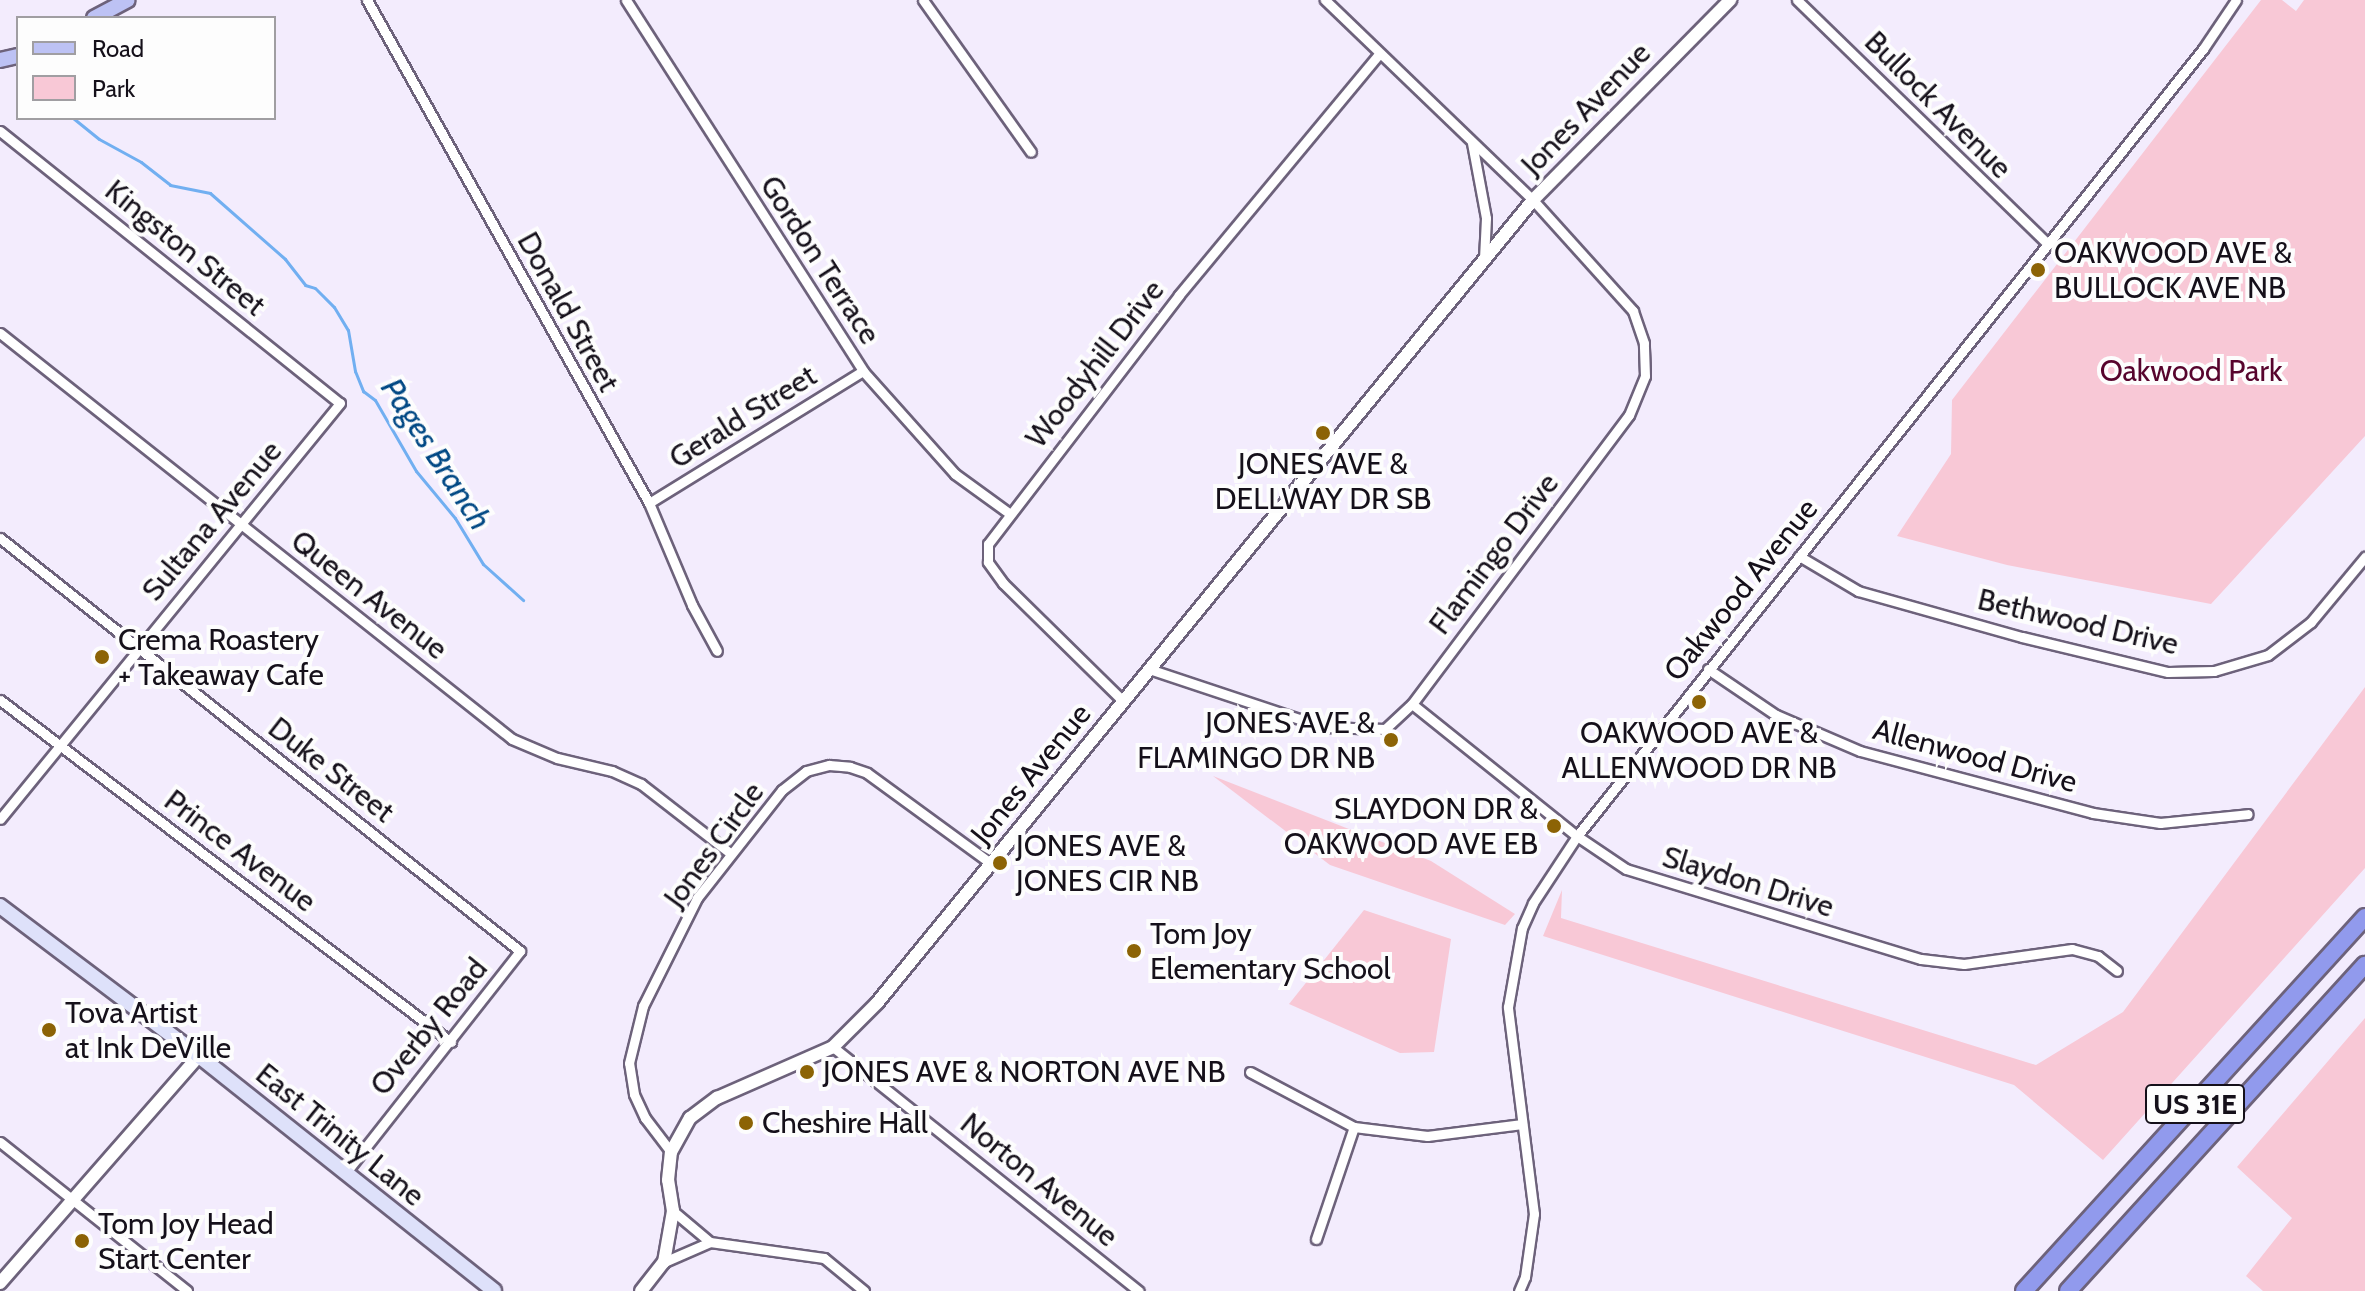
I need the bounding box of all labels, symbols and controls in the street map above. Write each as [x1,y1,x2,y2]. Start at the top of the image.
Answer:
legend [16,16,276,120]
street label: Bullock Avenue [1857,24,2019,186]
text: Road [92,34,144,63]
street label: Jones Avenue [1514,35,1658,183]
text: Park [92,74,135,103]
street label: Gordon Terrace [752,169,888,351]
street label: Kingston Street [98,173,272,323]
street label: Donald Street [509,226,627,398]
place label: OAKWOOD AVE & BULLOCK AVE NB [2054,235,2292,306]
marker: OAKWOOD AVE & BULLOCK AVE NB [2029,261,2047,279]
street label: Woodyhill Drive [1018,273,1172,455]
park label: Oakwood Park [2100,353,2282,389]
street label: Gerald Street [663,358,823,476]
water label: Pages Branch [373,371,499,537]
marker: JONES AVE & DELLWAY DR SB [1314,424,1332,442]
street label: Sultana Avenue [135,434,289,608]
place label: JONES AVE & DELLWAY DR SB [1215,446,1431,516]
street label: Flamingo Drive [1422,466,1566,642]
street label: Oakwood Avenue [1657,492,1825,688]
street label: Queen Avenue [284,523,454,667]
street label: Bethwood Drive [1974,581,2182,663]
place label: Crema Roastery + Takeaway Cafe [118,622,324,692]
marker: Crema Roastery + Takeaway Cafe [93,648,111,666]
marker: OAKWOOD AVE & ALLENWOOD DR NB [1690,693,1708,711]
street label: Jones Avenue [963,697,1099,851]
place label: JONES AVE & FLAMINGO DR NB [1137,705,1375,776]
street label: Duke Street [261,710,401,830]
street label: Allenwood Drive [1869,712,2081,800]
place label: OAKWOOD AVE & ALLENWOOD DR NB [1562,715,1836,786]
marker: JONES AVE & FLAMINGO DR NB [1382,731,1400,749]
street label: Jones Circle [657,775,771,915]
street label: Prince Avenue [157,782,323,920]
place label: SLAYDON DR & OAKWOOD AVE EB [1284,791,1538,862]
marker: SLAYDON DR & OAKWOOD AVE EB [1545,817,1563,835]
place label: JONES AVE & JONES CIR NB [1016,828,1199,898]
street label: Slaydon Drive [1658,839,1838,925]
marker: JONES AVE & JONES CIR NB [991,854,1009,872]
place label: Tom Joy Elementary School [1150,916,1390,986]
marker: Tom Joy Elementary School [1125,942,1143,960]
street label: Overby Road [363,951,495,1103]
place label: Tova Artist at Ink DeVille [65,995,231,1066]
marker: Tova Artist at Ink DeVille [40,1021,58,1039]
place label: JONES AVE & NORTON AVE NB [823,1054,1225,1090]
street label: East Trinity Lane [249,1056,431,1214]
marker: JONES AVE & NORTON AVE NB [798,1063,816,1081]
road number: US 31E [2145,1080,2245,1128]
place label: Cheshire Hall [762,1105,928,1141]
street label: Norton Avenue [953,1106,1125,1254]
marker: Cheshire Hall [737,1114,755,1132]
place label: Tom Joy Head Start Center [98,1206,274,1276]
marker: Tom Joy Head Start Center [73,1232,91,1250]

